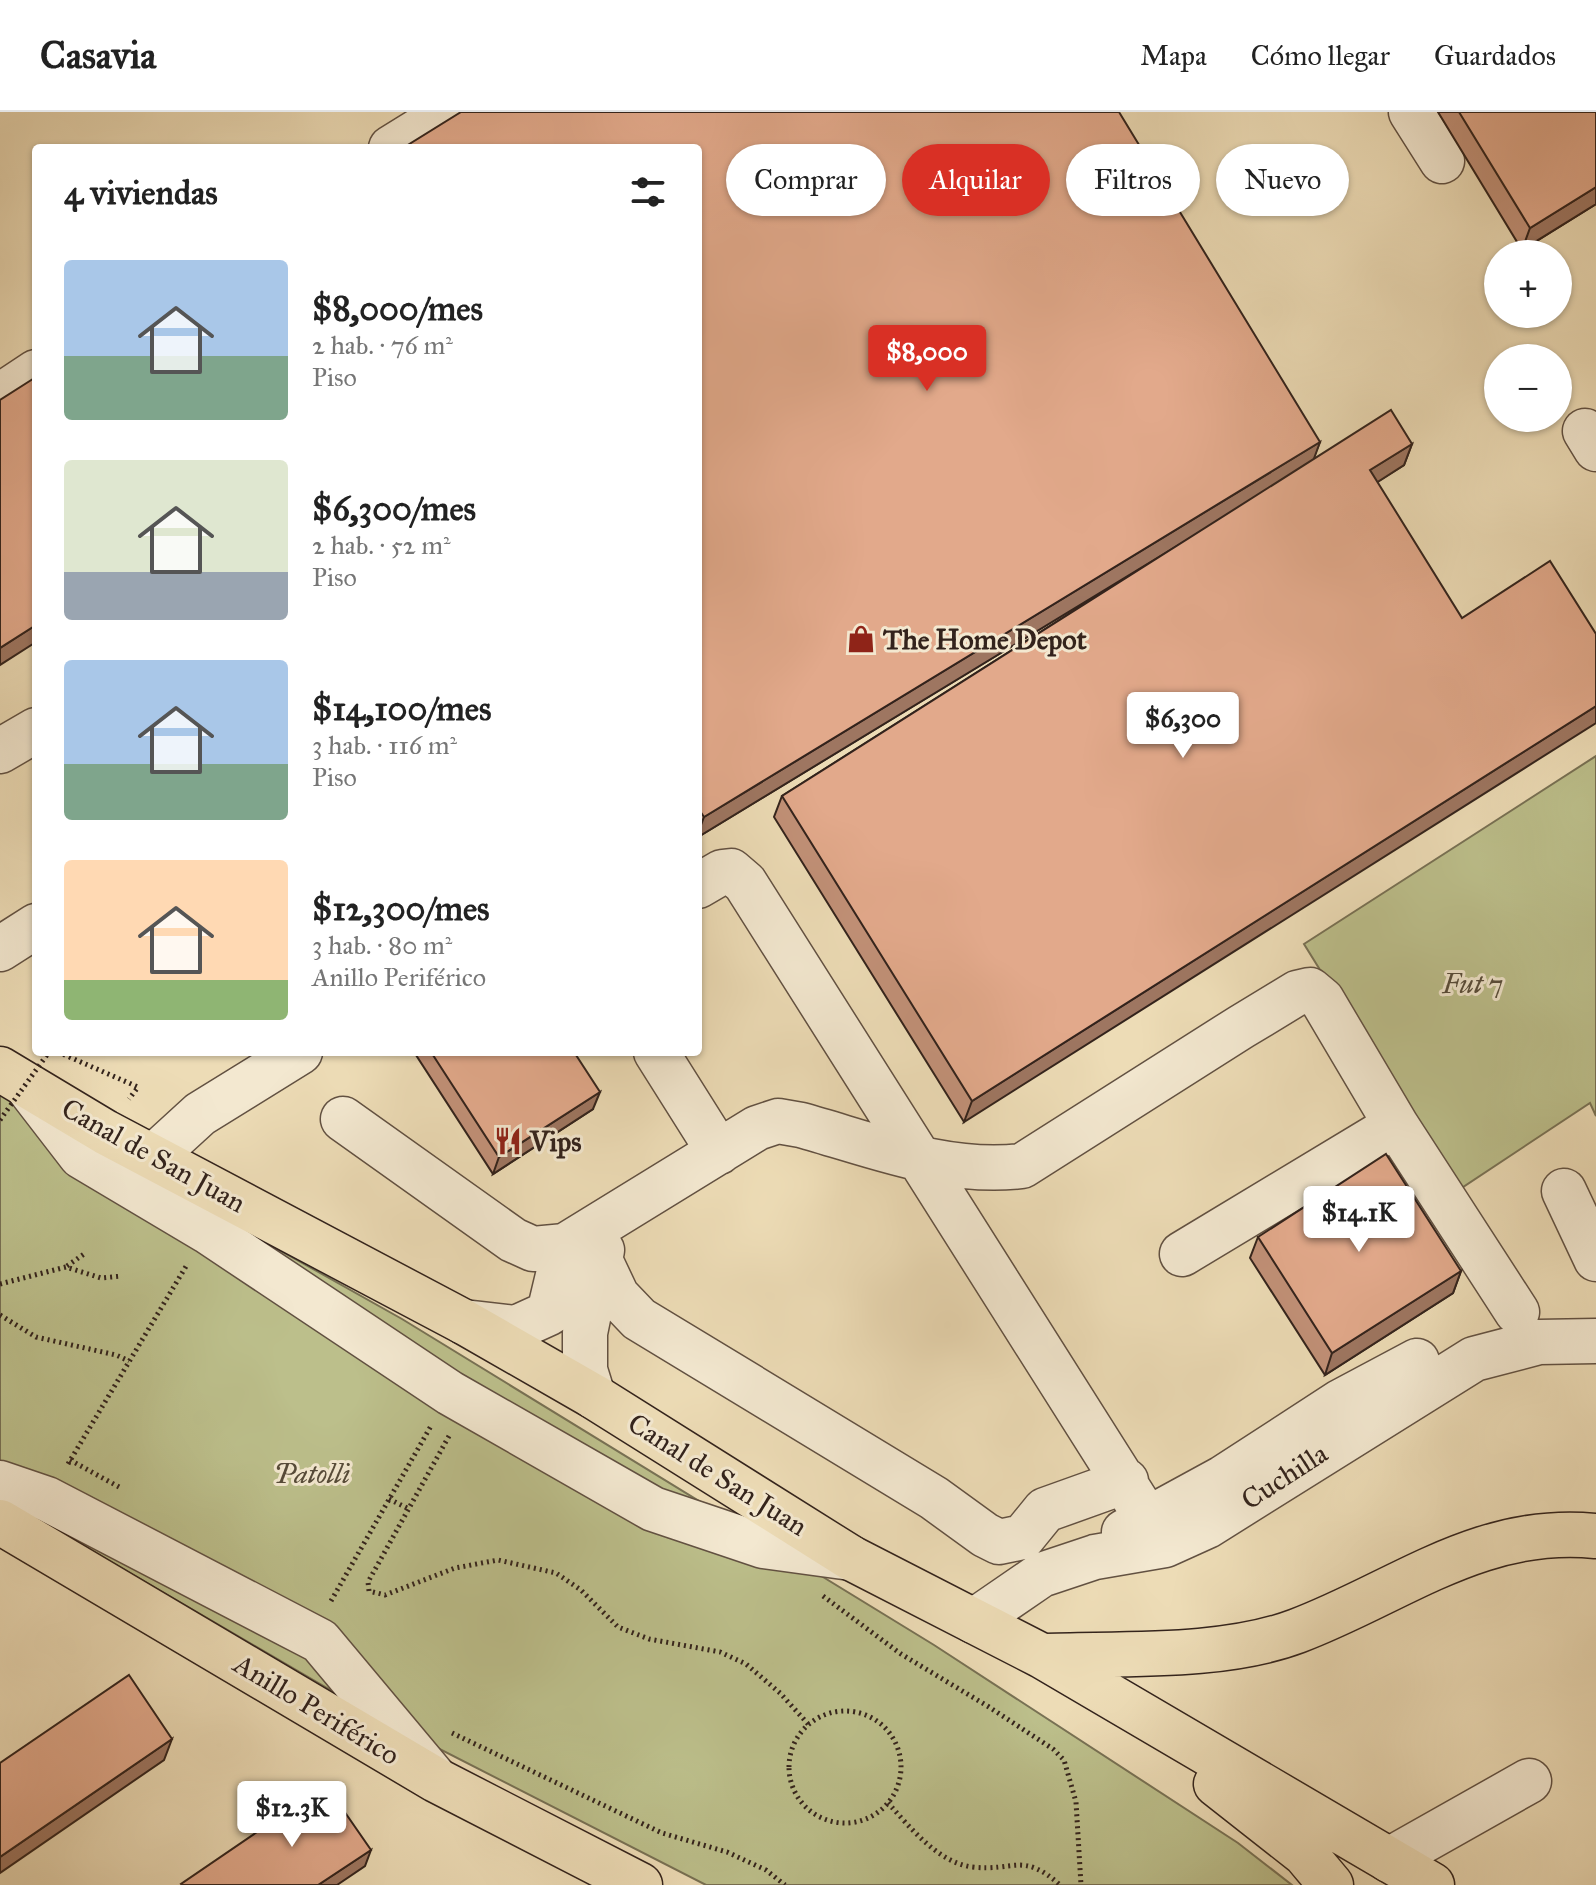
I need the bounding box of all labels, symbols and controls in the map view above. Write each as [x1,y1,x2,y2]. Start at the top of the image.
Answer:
text: Casavia [40,32,156,78]
text: Mapa [1140,38,1207,73]
text: Cómo llegar [1251,38,1390,73]
text: Guardados [1434,38,1556,73]
chip: Comprar [726,144,886,216]
chip: Alquilar [902,144,1050,216]
chip: Filtros [1066,144,1200,216]
chip: Nuevo [1216,144,1349,216]
icon: filters [626,170,670,214]
text: 4 viviendas [64,172,218,213]
map controls [1484,240,1572,432]
button: + [1484,240,1572,328]
text: $8,000/mes [312,288,483,329]
icon: home [128,292,224,388]
pin: $8,000 [862,325,992,393]
text: 2 hab. · 76 m² [312,329,453,361]
text: $8,000 [886,335,968,367]
button: − [1484,344,1572,432]
text: Piso [312,361,357,393]
text: $6,300/mes [312,488,476,529]
icon: home [128,492,224,588]
text: 2 hab. · 52 m² [312,529,451,561]
text: Piso [312,561,357,593]
place label: The Home Depot [883,622,1087,657]
shop icon: The Home Depot [846,624,876,654]
text: $14,100/mes [312,688,491,729]
icon: home [128,692,224,788]
pin: $6,300 [1118,692,1248,760]
text: $6,300 [1145,702,1221,734]
text: 3 hab. · 116 m² [312,729,457,761]
text: Piso [312,761,357,793]
text: $12,300/mes [312,888,489,929]
icon: home [128,892,224,988]
text: 3 hab. · 80 m² [312,929,452,961]
text: Anillo Periférico [312,961,486,993]
park label: Fut 7 [1441,966,1504,1001]
street label: Canal de San Juan [56,1090,252,1220]
place label: Vips [529,1124,581,1159]
restaurant icon: Vips [493,1126,523,1156]
pin: $14.1K [1294,1186,1424,1254]
text: $14.1K [1321,1196,1397,1228]
street label: Canal de San Juan [622,1405,814,1544]
street label: Cuchilla [1234,1435,1334,1517]
park label: Patolli [274,1456,350,1491]
street label: Anillo Periférico [227,1646,406,1773]
pin: $12.3K [227,1781,357,1849]
text: $12.3K [255,1791,329,1823]

